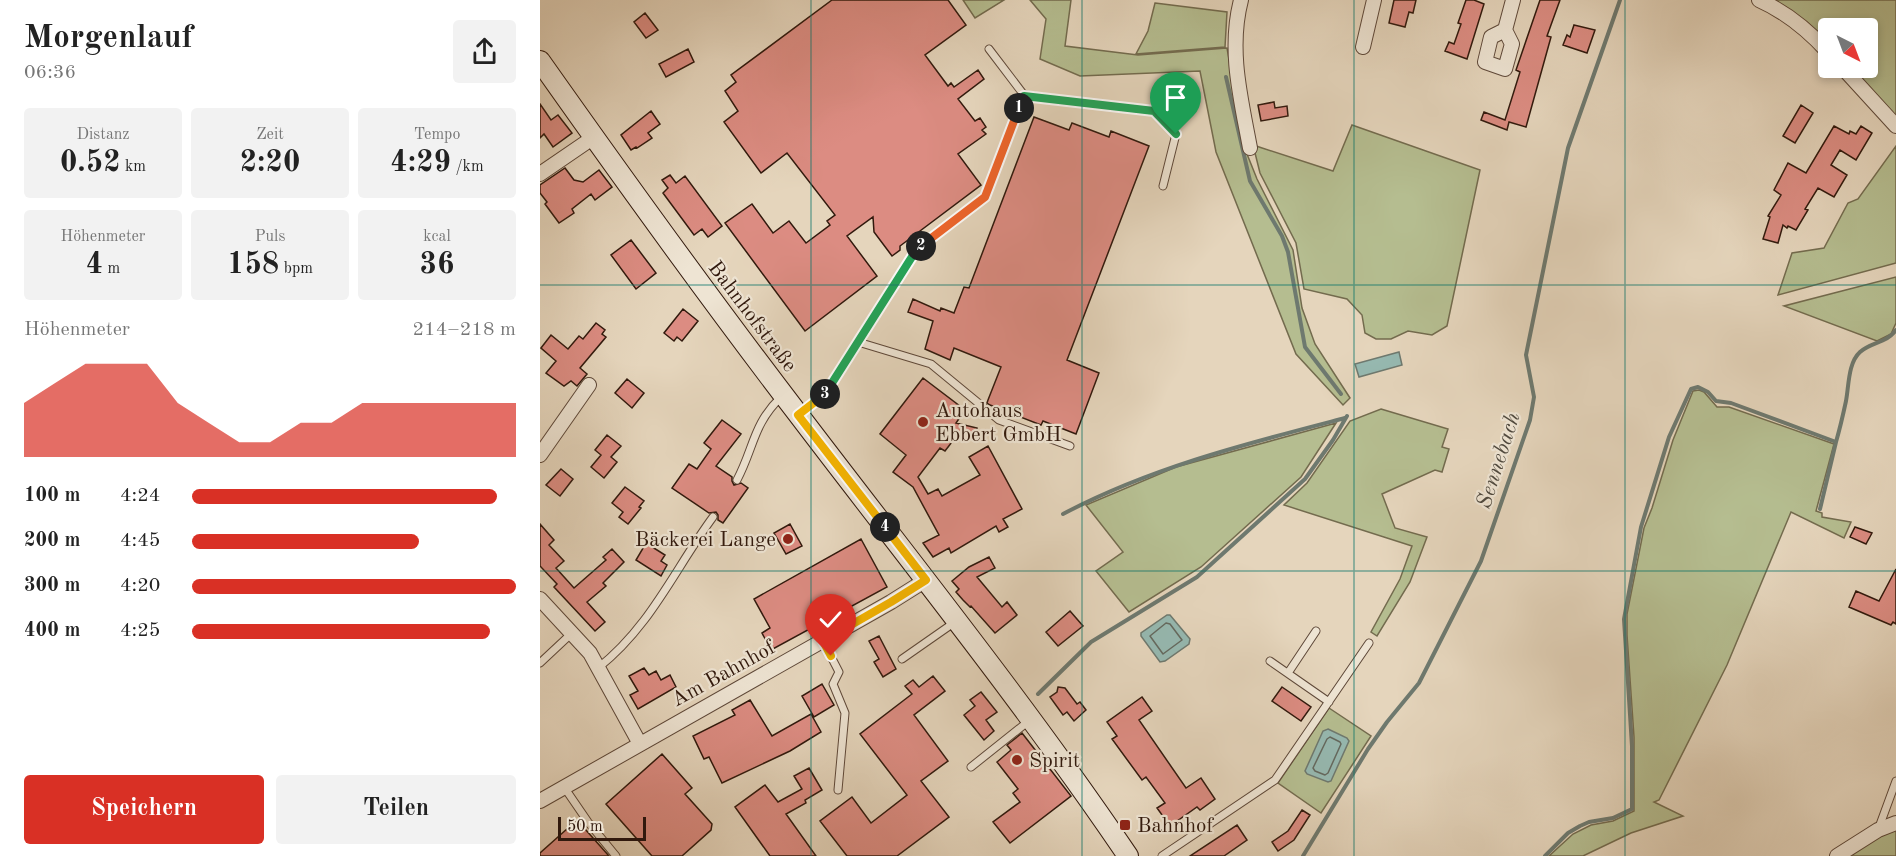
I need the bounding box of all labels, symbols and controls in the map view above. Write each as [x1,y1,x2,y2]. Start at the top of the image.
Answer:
north arrow [1818,18,1878,78]
map controls [1818,18,1878,78]
button: share [453,20,516,83]
text: Morgenlauf [24,22,193,55]
text: 06:36 [24,63,76,83]
pin [1150,72,1201,134]
icon: arrive [1159,81,1192,114]
pin: 1 [1004,93,1034,123]
text: 1 [1014,100,1024,116]
text: Distanz [77,127,129,143]
text: Zeit [256,127,284,143]
text: Tempo [414,127,460,143]
text: 0.52 [60,148,121,178]
text: 2:20 [240,148,300,178]
text: 4:29 [390,148,451,178]
text: km [121,159,146,175]
text: /km [451,159,484,175]
text: Höhenmeter [61,229,145,245]
text: Puls [255,229,285,245]
text: kcal [423,229,451,245]
pin: 2 [906,231,936,261]
text: 2 [916,238,926,254]
text: 4 [86,250,103,280]
text: 158 [227,250,279,280]
text: 36 [420,250,454,280]
street label: Bahnhofstraße [704,258,800,376]
text: m [103,261,120,277]
text: bpm [279,261,313,277]
text: Höhenmeter [24,320,130,340]
text: 214–218 m [413,320,516,340]
pin: 3 [810,379,840,409]
text: 3 [820,386,830,402]
place label: Autohaus Ebbert GmbH [935,401,1062,446]
water label: Sennebach [1473,410,1525,511]
marker: Autohaus Ebbert GmbH [916,415,930,429]
text: 100 m [24,486,80,506]
text: 4:24 [120,486,160,506]
pin: 4 [870,512,900,542]
text: 4 [880,519,890,535]
place label: Bäckerei Lange [635,530,776,551]
text: 200 m [24,531,80,551]
text: 4:45 [120,531,160,551]
marker: Bäckerei Lange [781,532,795,546]
text: 300 m [24,576,80,596]
text: 4:20 [120,576,160,596]
pin [805,594,856,656]
icon: check [814,603,847,636]
text: 400 m [24,621,80,641]
text: 4:25 [120,621,160,641]
street label: Am Bahnhof [668,637,780,711]
place label: Spirit [1029,751,1080,772]
marker: Spirit [1010,753,1024,767]
button: Speichern [24,775,264,844]
button: Teilen [276,775,516,844]
scale bar [558,814,646,842]
place label: Bahnhof [1137,816,1214,837]
marker: Bahnhof [1118,818,1132,832]
text: 50 m [567,819,603,835]

